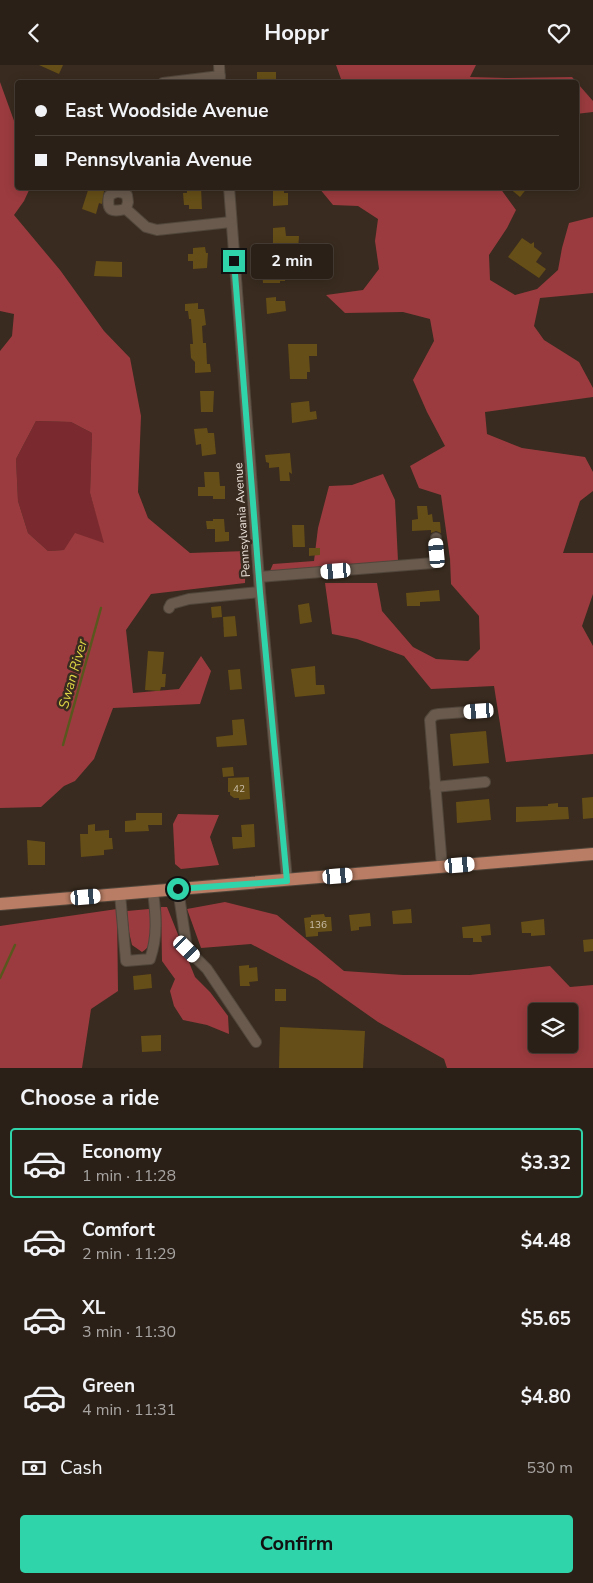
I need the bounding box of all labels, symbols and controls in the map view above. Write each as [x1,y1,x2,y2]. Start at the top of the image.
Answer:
text: Hoppr [264,18,329,48]
icon: back [20,19,48,47]
icon: heart [545,19,573,47]
text: East Woodside Avenue [65,98,269,124]
text: Pennsylvania Avenue [65,147,252,173]
callout: 2 min [252,243,334,279]
route end [223,250,245,272]
text: 2 min [271,250,313,272]
street label: Pennsylvania Avenue [230,462,254,578]
car [428,537,445,569]
car [320,562,351,580]
water label: Swan River [54,636,92,711]
car [463,702,494,720]
house number: 42 [233,782,245,796]
car [444,856,475,874]
car [322,867,353,885]
route start [167,878,189,900]
car [70,888,101,906]
house number: 136 [309,918,327,932]
car [171,933,202,965]
map controls [528,1003,578,1053]
button: layers [528,1003,578,1053]
text: Choose a ride [20,1083,159,1113]
text: Economy [82,1139,162,1165]
icon: car [22,1141,67,1186]
text: $3.32 [521,1150,571,1176]
text: 1 min · 11:28 [82,1165,176,1187]
text: Comfort [82,1217,155,1243]
icon: car [22,1219,67,1264]
text: $4.48 [521,1228,571,1254]
text: 2 min · 11:29 [82,1243,176,1265]
text: XL [82,1295,105,1321]
icon: car [22,1297,67,1342]
text: $5.65 [521,1306,571,1332]
text: 3 min · 11:30 [82,1321,176,1343]
text: Green [82,1373,135,1399]
icon: car [22,1375,67,1420]
text: $4.80 [521,1384,571,1410]
text: 4 min · 11:31 [82,1399,176,1421]
icon: cash [20,1454,48,1482]
text: Cash [60,1455,102,1481]
text: 530 m [526,1457,573,1479]
button: Confirm [20,1515,573,1573]

